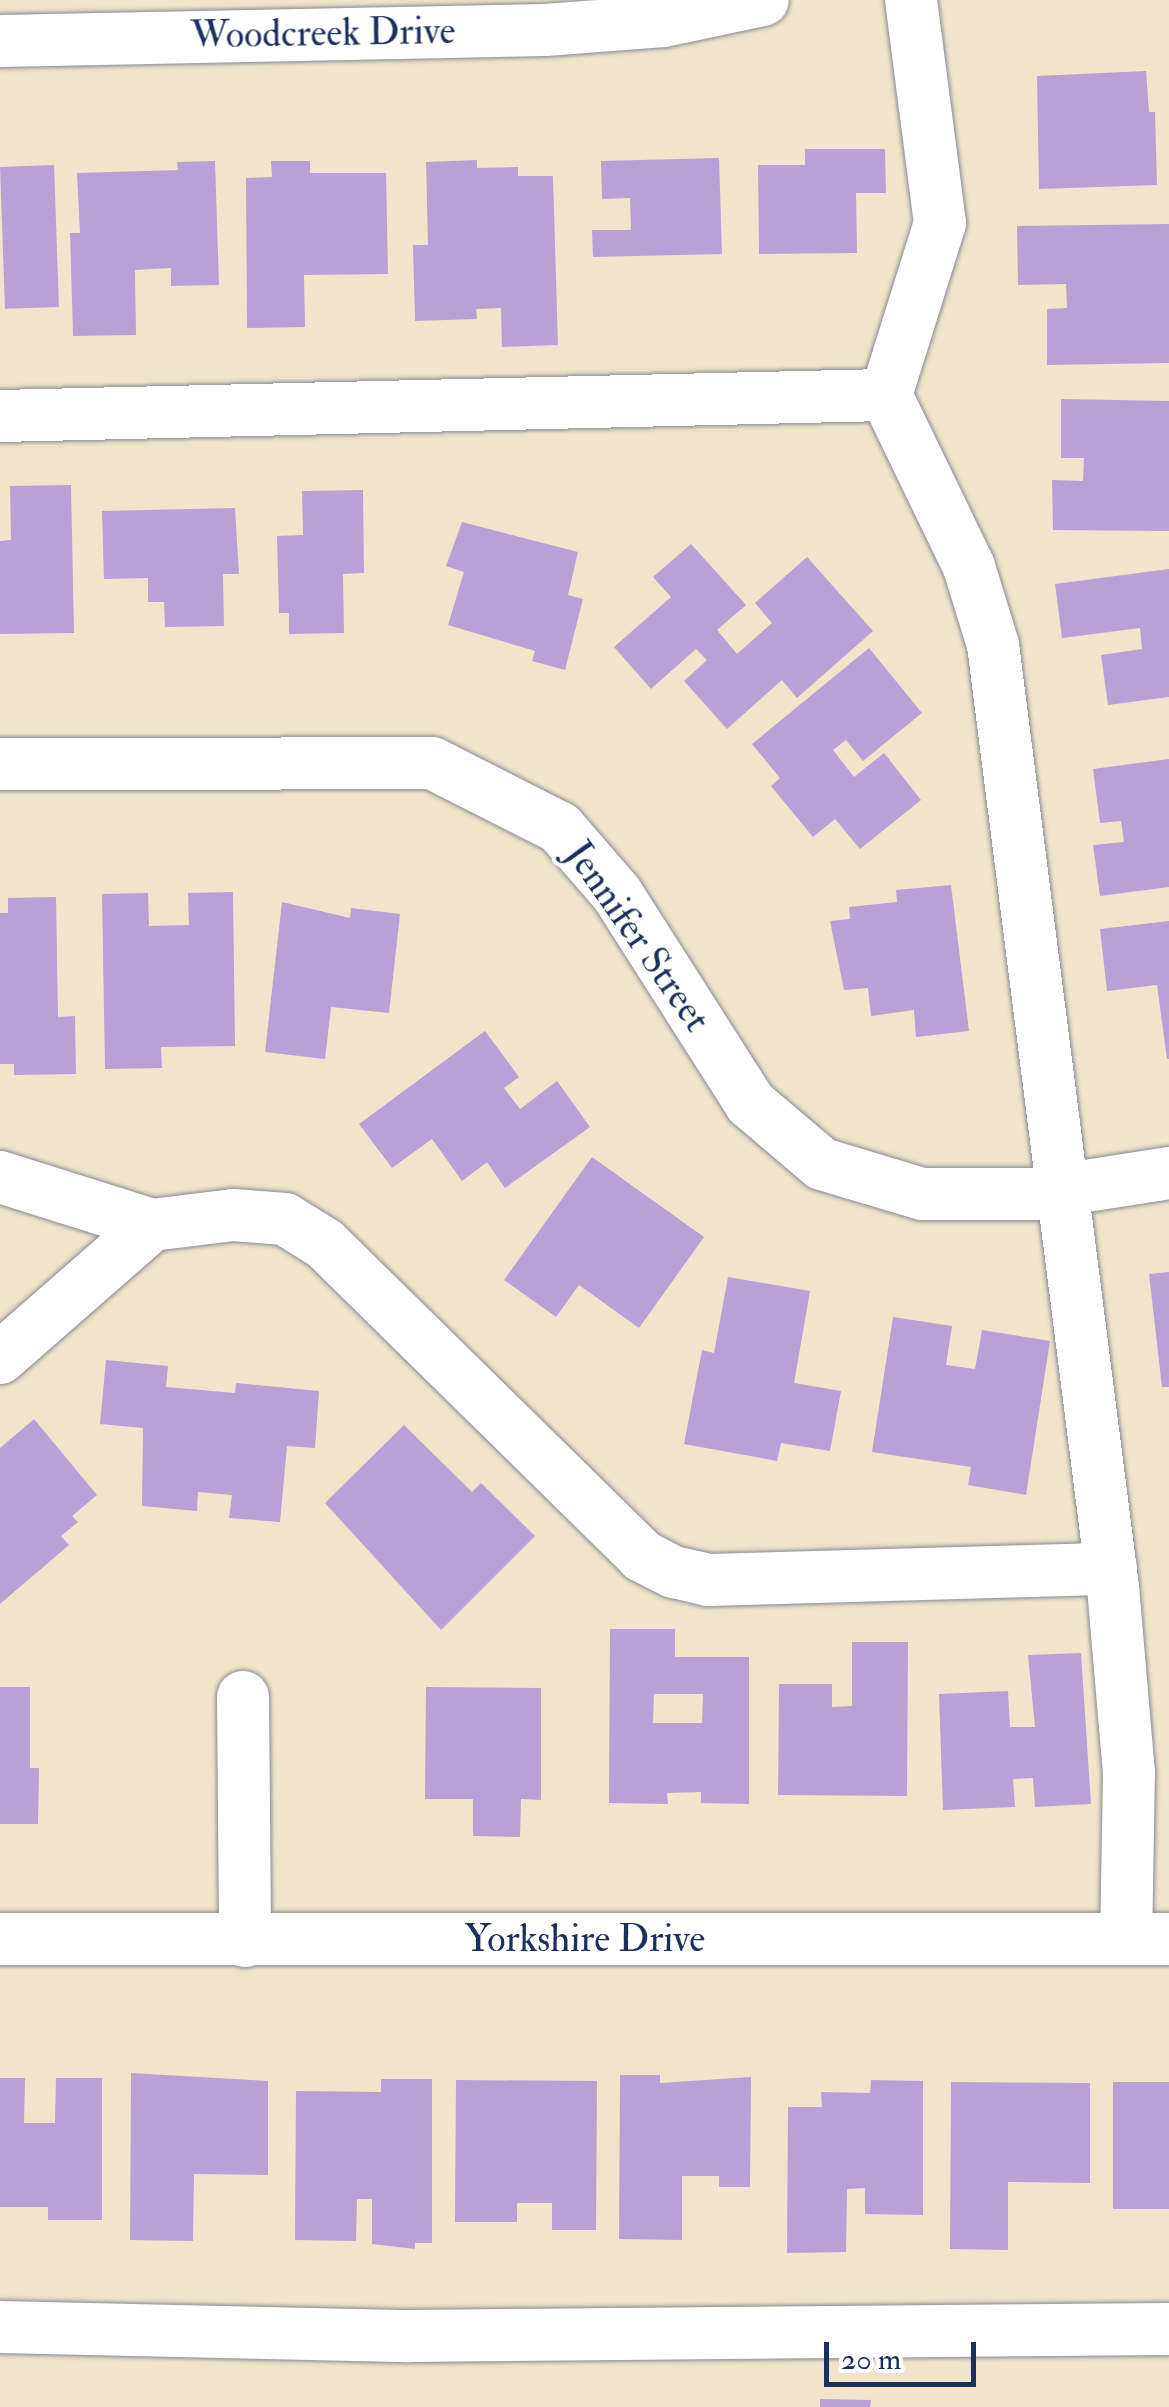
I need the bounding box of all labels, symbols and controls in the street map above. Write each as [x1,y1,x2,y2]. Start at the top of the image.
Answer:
street label: Woodcreek Drive [190,9,456,59]
street label: Jennifer Street [555,833,719,1041]
street label: Yorkshire Drive [465,1917,705,1963]
scale bar [829,2322,982,2384]
text: 20 m [841,2341,901,2378]

